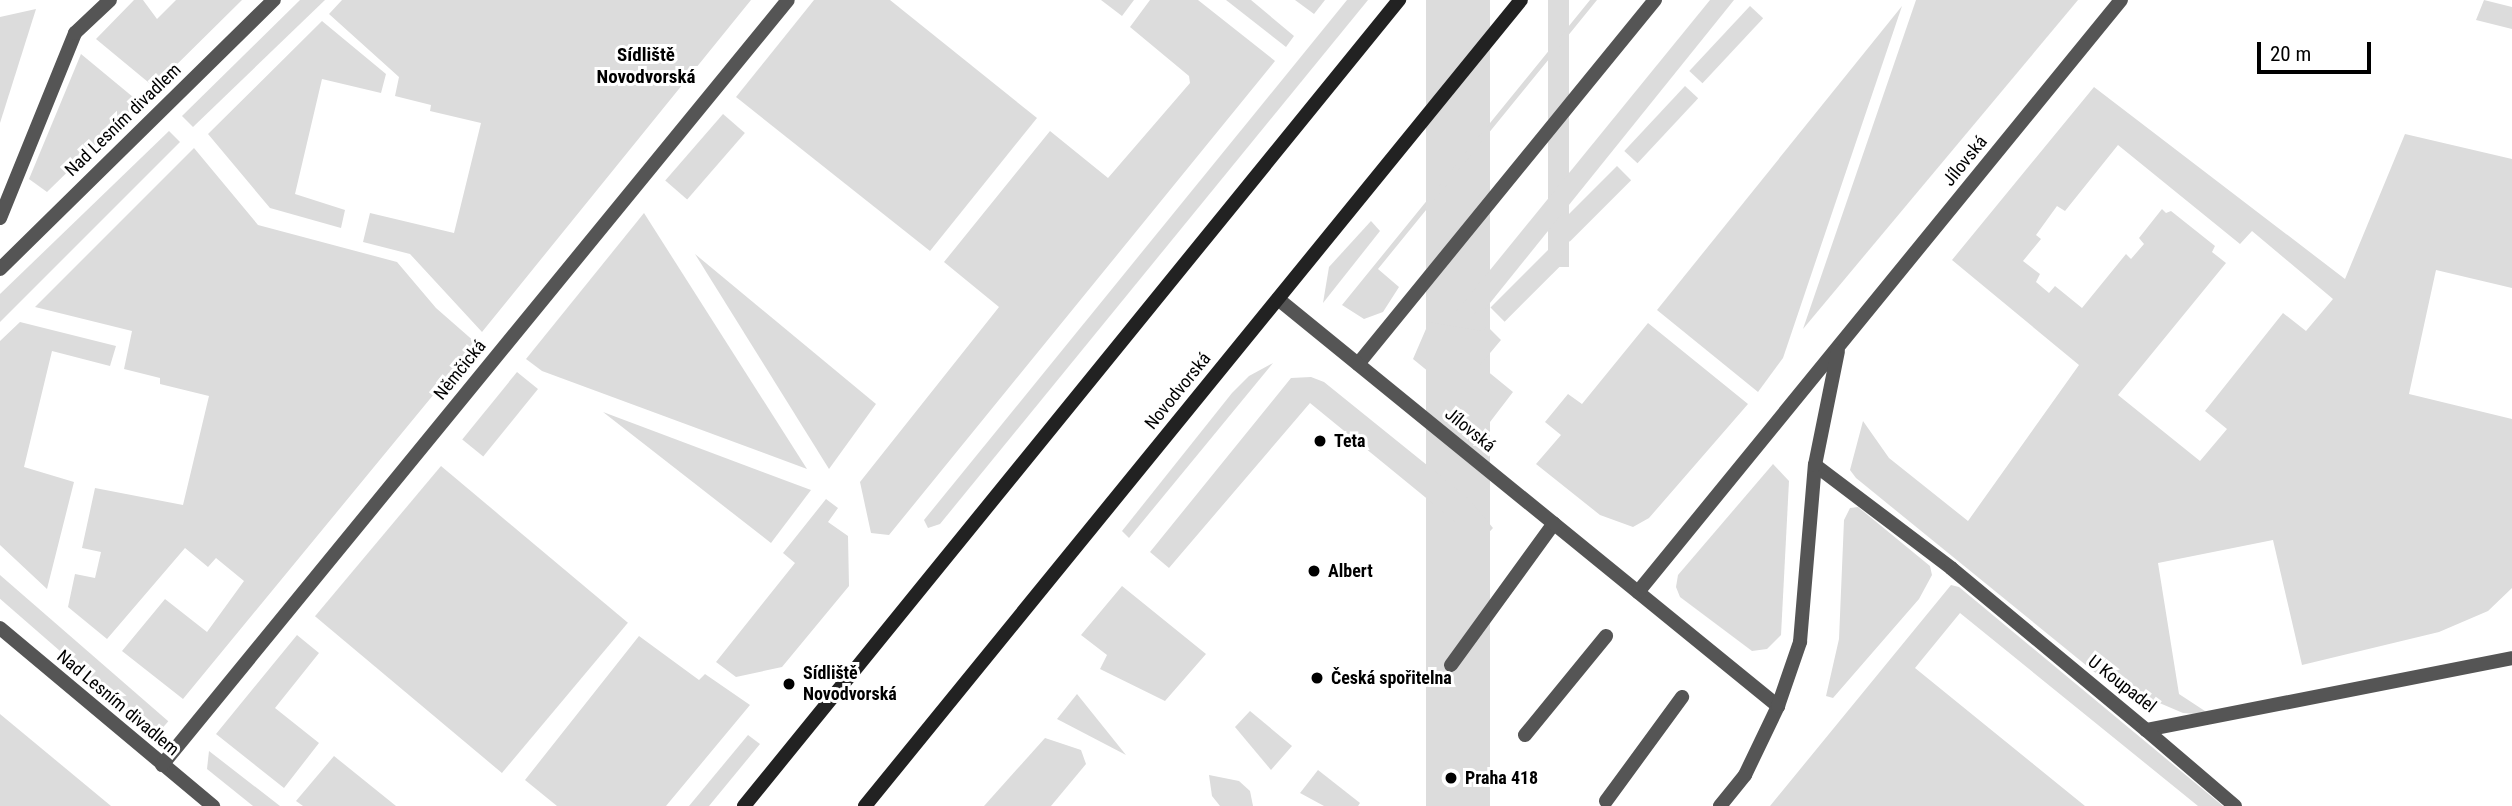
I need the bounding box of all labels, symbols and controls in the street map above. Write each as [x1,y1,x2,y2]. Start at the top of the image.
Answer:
scale bar [2260,28,2374,72]
text: 20 m [2270,42,2311,66]
district label: Sídliště Novodvorská [597,44,695,88]
street label: Nad Lesním divadlem [60,59,186,181]
street label: Jílovská [1938,131,1992,191]
street label: Němčická [429,336,491,404]
street label: Novodvorská [1140,348,1216,434]
street label: Jílovská [1440,403,1500,457]
place label: Teta [1334,430,1366,452]
marker: Teta [1312,433,1328,449]
place label: Albert [1328,560,1373,582]
marker: Albert [1306,563,1322,579]
street label: Nad Lesním divadlem [52,646,184,760]
street label: U Koupadel [2084,651,2160,717]
place label: Sídliště Novodvorská [803,663,897,706]
place label: Česká spořitelna [1331,667,1452,689]
marker: Česká spořitelna [1309,670,1325,686]
marker: Sídliště Novodvorská [781,676,797,692]
place label: Praha 418 [1465,767,1538,789]
marker: Praha 418 [1443,770,1459,786]

